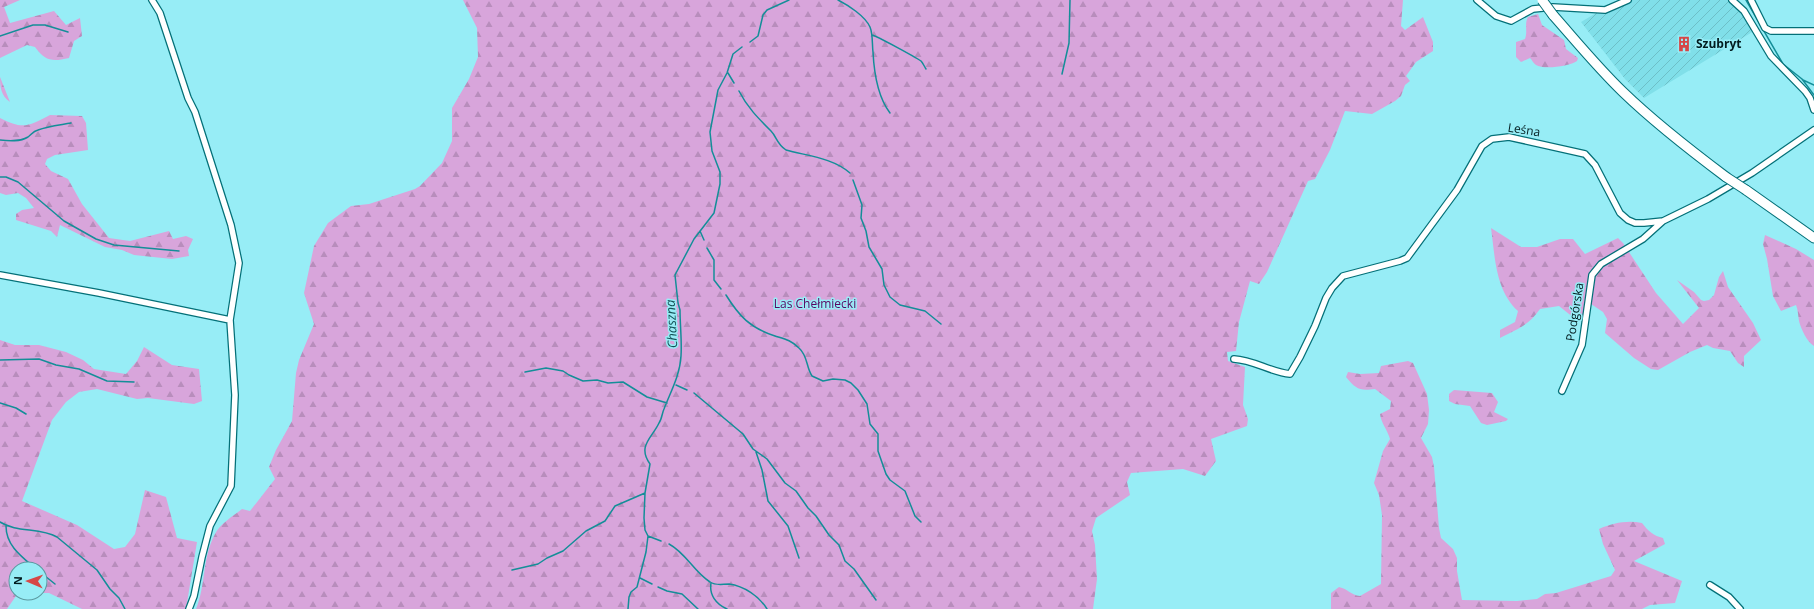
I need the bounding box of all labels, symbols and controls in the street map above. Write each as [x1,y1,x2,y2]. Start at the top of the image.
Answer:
building icon: Szubryt [1675,35,1693,53]
place label: Szubryt [1696,35,1741,52]
street label: Leśna [1507,119,1542,140]
street label: Podgórska [1561,281,1588,342]
park label: Las Chełmiecki [774,295,856,312]
water label: Chaszna [661,299,681,349]
north arrow [8,561,48,601]
text: N [10,576,25,585]

